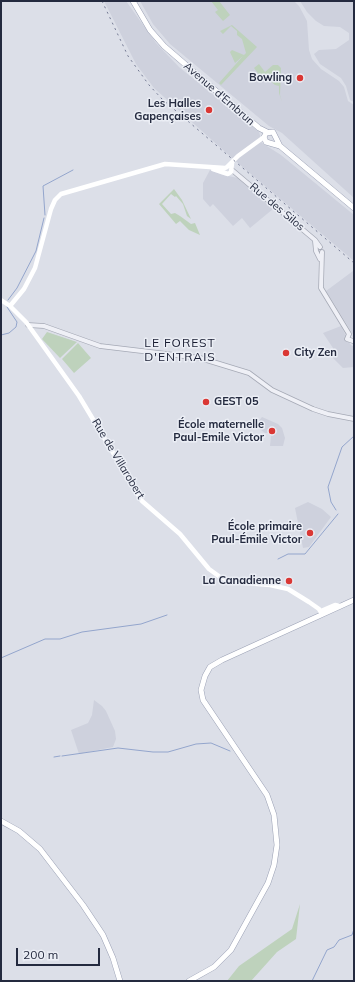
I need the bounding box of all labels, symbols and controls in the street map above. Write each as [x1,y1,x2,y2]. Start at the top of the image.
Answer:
street label: Avenue d'Embrun [181,60,257,128]
place label: Bowling [249,71,292,85]
marker: Bowling [295,73,305,83]
place label: Les Halles Gapençaises [134,97,201,123]
marker: Les Halles Gapençaises [204,105,214,115]
street label: Rue des Silos [247,180,307,234]
district label: LE FOREST D'ENTRAIS [144,336,216,364]
place label: City Zen [294,346,337,360]
marker: City Zen [281,348,291,358]
place label: GEST 05 [214,395,259,409]
marker: GEST 05 [201,397,211,407]
street label: Rue de Villarobert [89,416,147,502]
place label: École maternelle Paul-Emile Victor [173,418,264,444]
marker: École maternelle Paul-Emile Victor [267,426,277,436]
place label: École primaire Paul-Émile Victor [211,520,302,546]
marker: École primaire Paul-Émile Victor [305,528,315,538]
place label: La Canadienne [202,574,281,588]
marker: La Canadienne [284,576,294,586]
scale bar [18,940,102,966]
text: 200 m [23,947,58,962]

